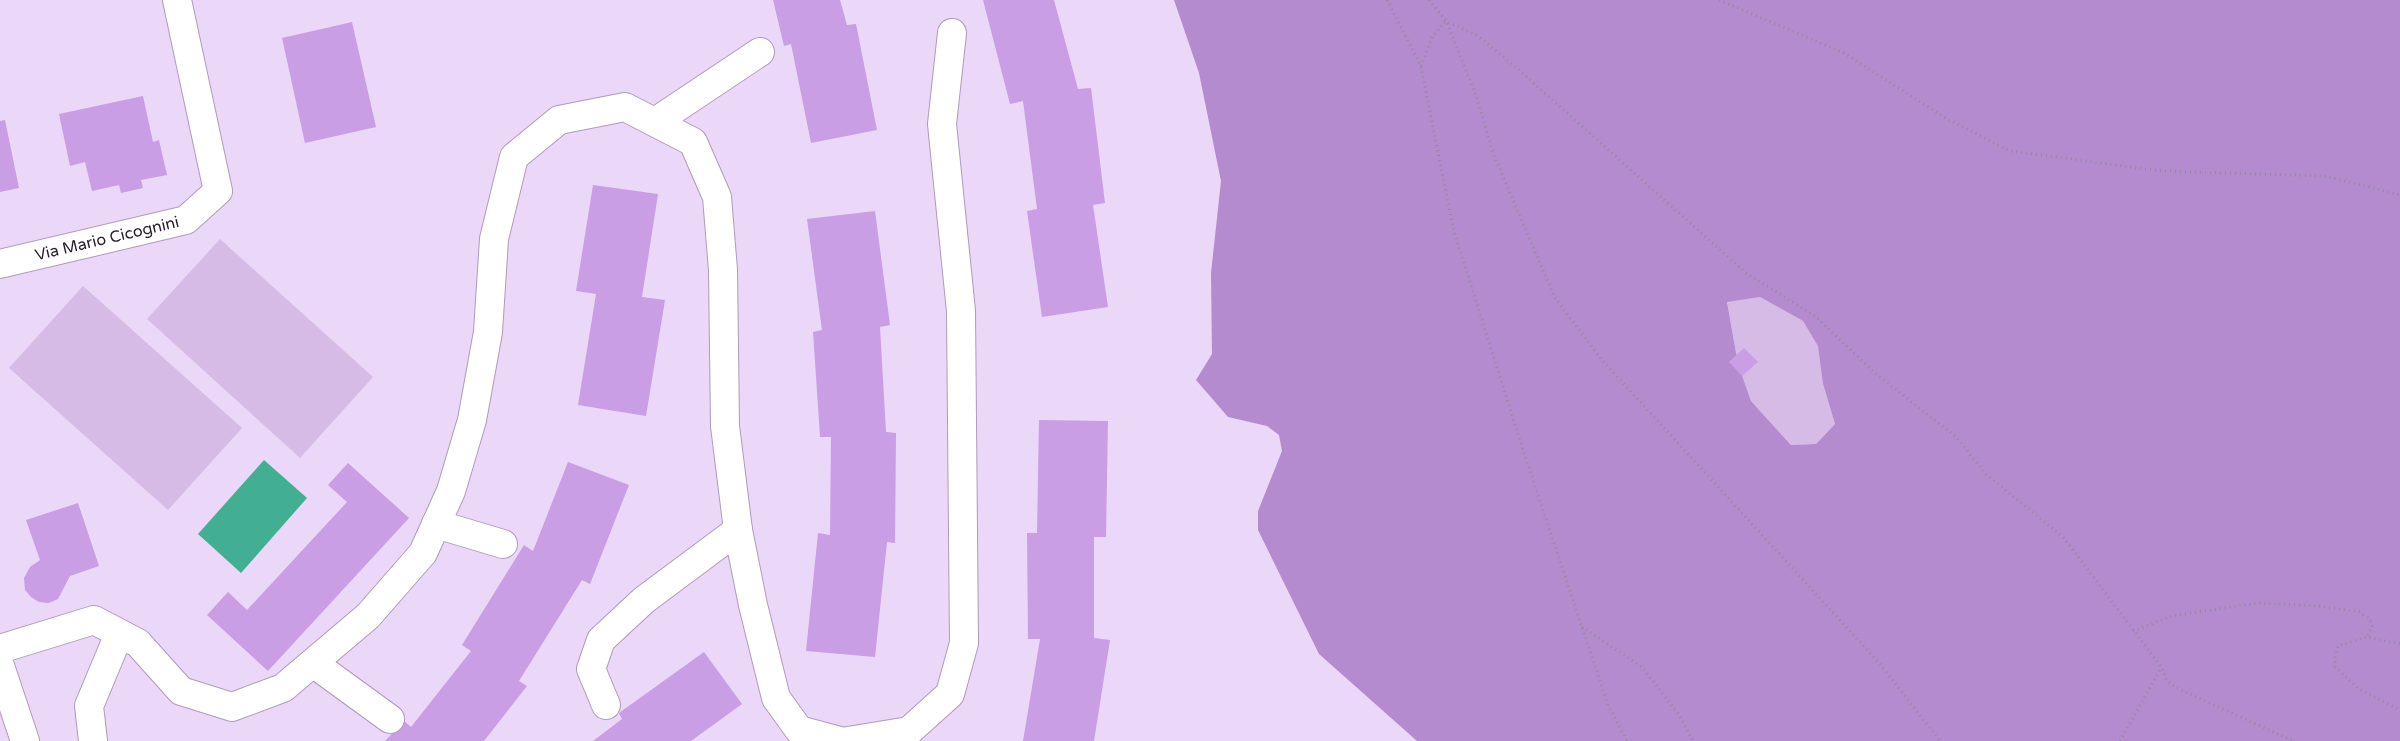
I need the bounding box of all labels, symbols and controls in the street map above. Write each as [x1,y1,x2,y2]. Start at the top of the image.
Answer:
street label: Via Mario Cicognini [33,212,181,265]

